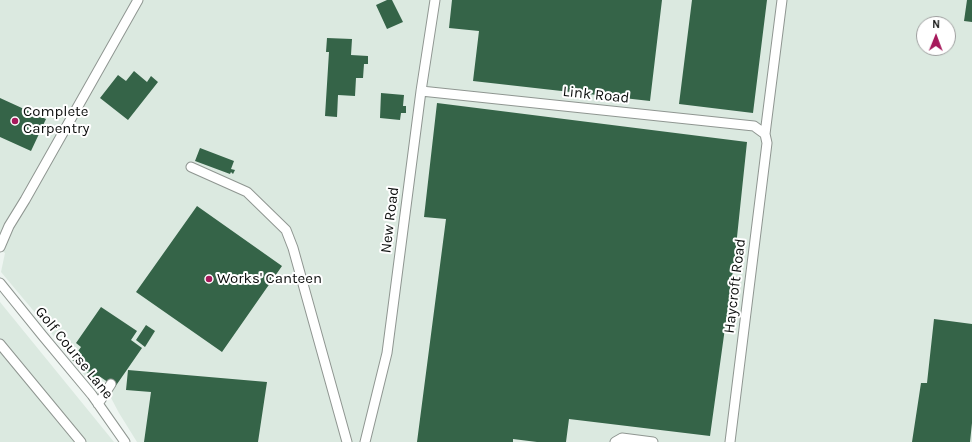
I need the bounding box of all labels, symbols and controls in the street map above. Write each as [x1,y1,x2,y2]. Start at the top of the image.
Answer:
north arrow [916,16,956,56]
text: N [932,18,940,31]
street label: Link Road [562,83,630,107]
place label: Complete Carpentry [23,103,89,138]
marker: Complete Carpentry [10,116,20,126]
street label: New Road [377,186,403,254]
street label: Haycroft Road [720,238,750,334]
place label: Works' Canteen [217,270,322,288]
marker: Works' Canteen [204,274,214,284]
street label: Golf Course Lane [31,303,117,403]

